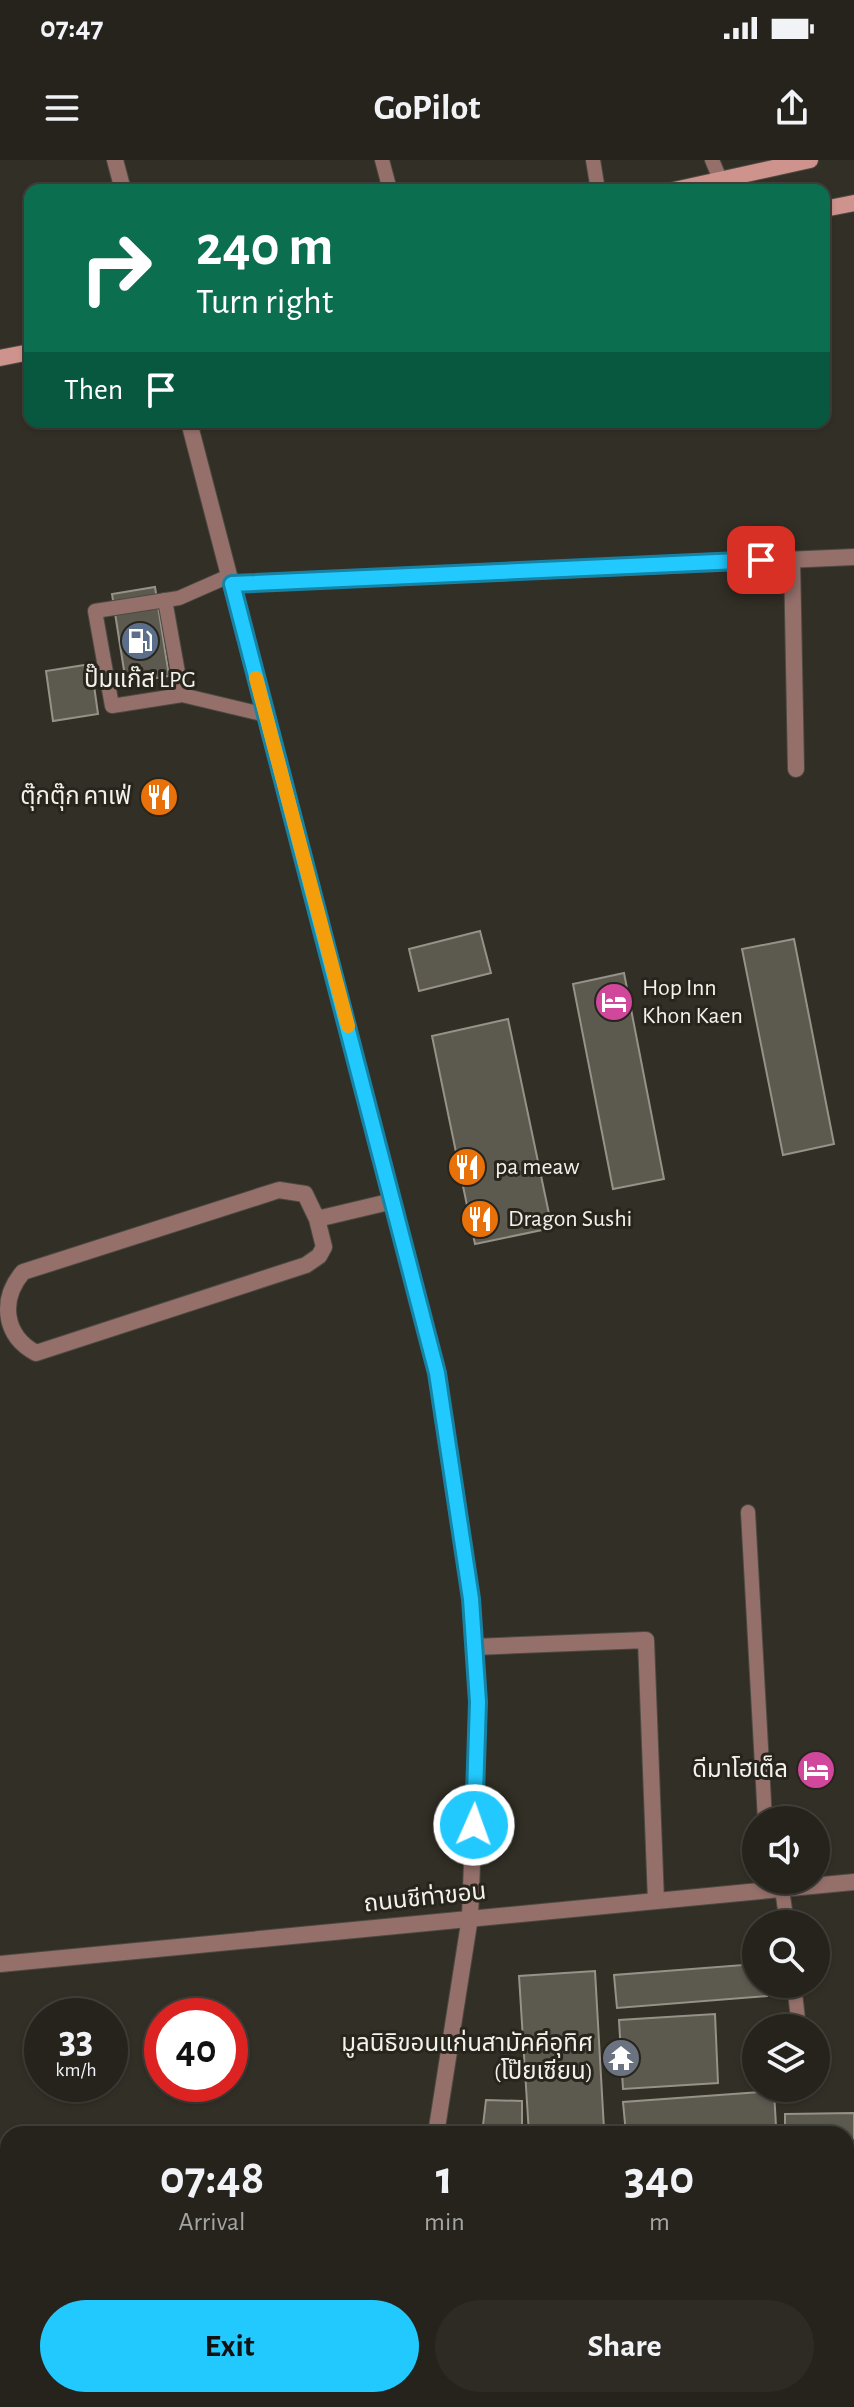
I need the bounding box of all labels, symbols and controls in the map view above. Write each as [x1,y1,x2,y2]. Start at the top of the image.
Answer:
text: 07:47 [40,13,104,43]
icon: menu [40,86,84,130]
icon: share [770,86,814,130]
text: GoPilot [374,90,480,126]
icon: right [64,216,168,320]
text: 240 m [196,219,333,275]
text: Turn right [196,284,333,320]
icon: arrive [139,368,183,412]
text: Then [64,375,123,405]
pin [727,526,795,594]
icon: arrive [739,538,783,582]
fuel station icon: ปั๊มแก๊ส LPG [119,620,161,662]
place label: ปั๊มแก๊ส LPG [84,663,196,692]
restaurant icon: ตุ๊กตุ๊ก คาเฟ่ [138,776,180,818]
place label: ตุ๊กตุ๊ก คาเฟ่ [20,783,131,811]
place label: Hop Inn Khon Kaen [642,976,743,1028]
hotel icon: Hop Inn Khon Kaen [593,981,635,1023]
restaurant icon: pa meaw [446,1146,488,1188]
place label: pa meaw [495,1155,579,1179]
restaurant icon: Dragon Sushi [459,1198,501,1240]
place label: Dragon Sushi [508,1207,632,1231]
hotel icon: ดีมาโฮเต็ล [795,1749,837,1791]
place label: ดีมาโฮเต็ล [692,1755,788,1782]
position arrow [432,1783,516,1867]
map controls [742,1806,830,2102]
button: sound [742,1806,830,1894]
street label: ถนนชีท่าขอน [362,1877,487,1916]
button: search [742,1910,830,1998]
speed limit sign: 40 [144,1998,248,2102]
button: layers [742,2014,830,2102]
text: 33 [59,2020,93,2060]
place label: มูลนิธิขอนแก่นสามัคคีอุทิศ (โป๊ยเซียน) [341,2029,593,2084]
temple icon: มูลนิธิขอนแก่นสามัคคีอุทิศ (โป๊ยเซียน) [600,2037,642,2079]
text: km/h [55,2060,97,2080]
text: 07:48 [160,2155,264,2203]
text: 1 [436,2155,453,2203]
text: 340 [624,2155,694,2203]
text: Arrival [179,2209,245,2235]
text: min [424,2209,465,2235]
text: m [649,2209,670,2235]
button: Exit [40,2300,419,2392]
button: Share [435,2300,814,2392]

